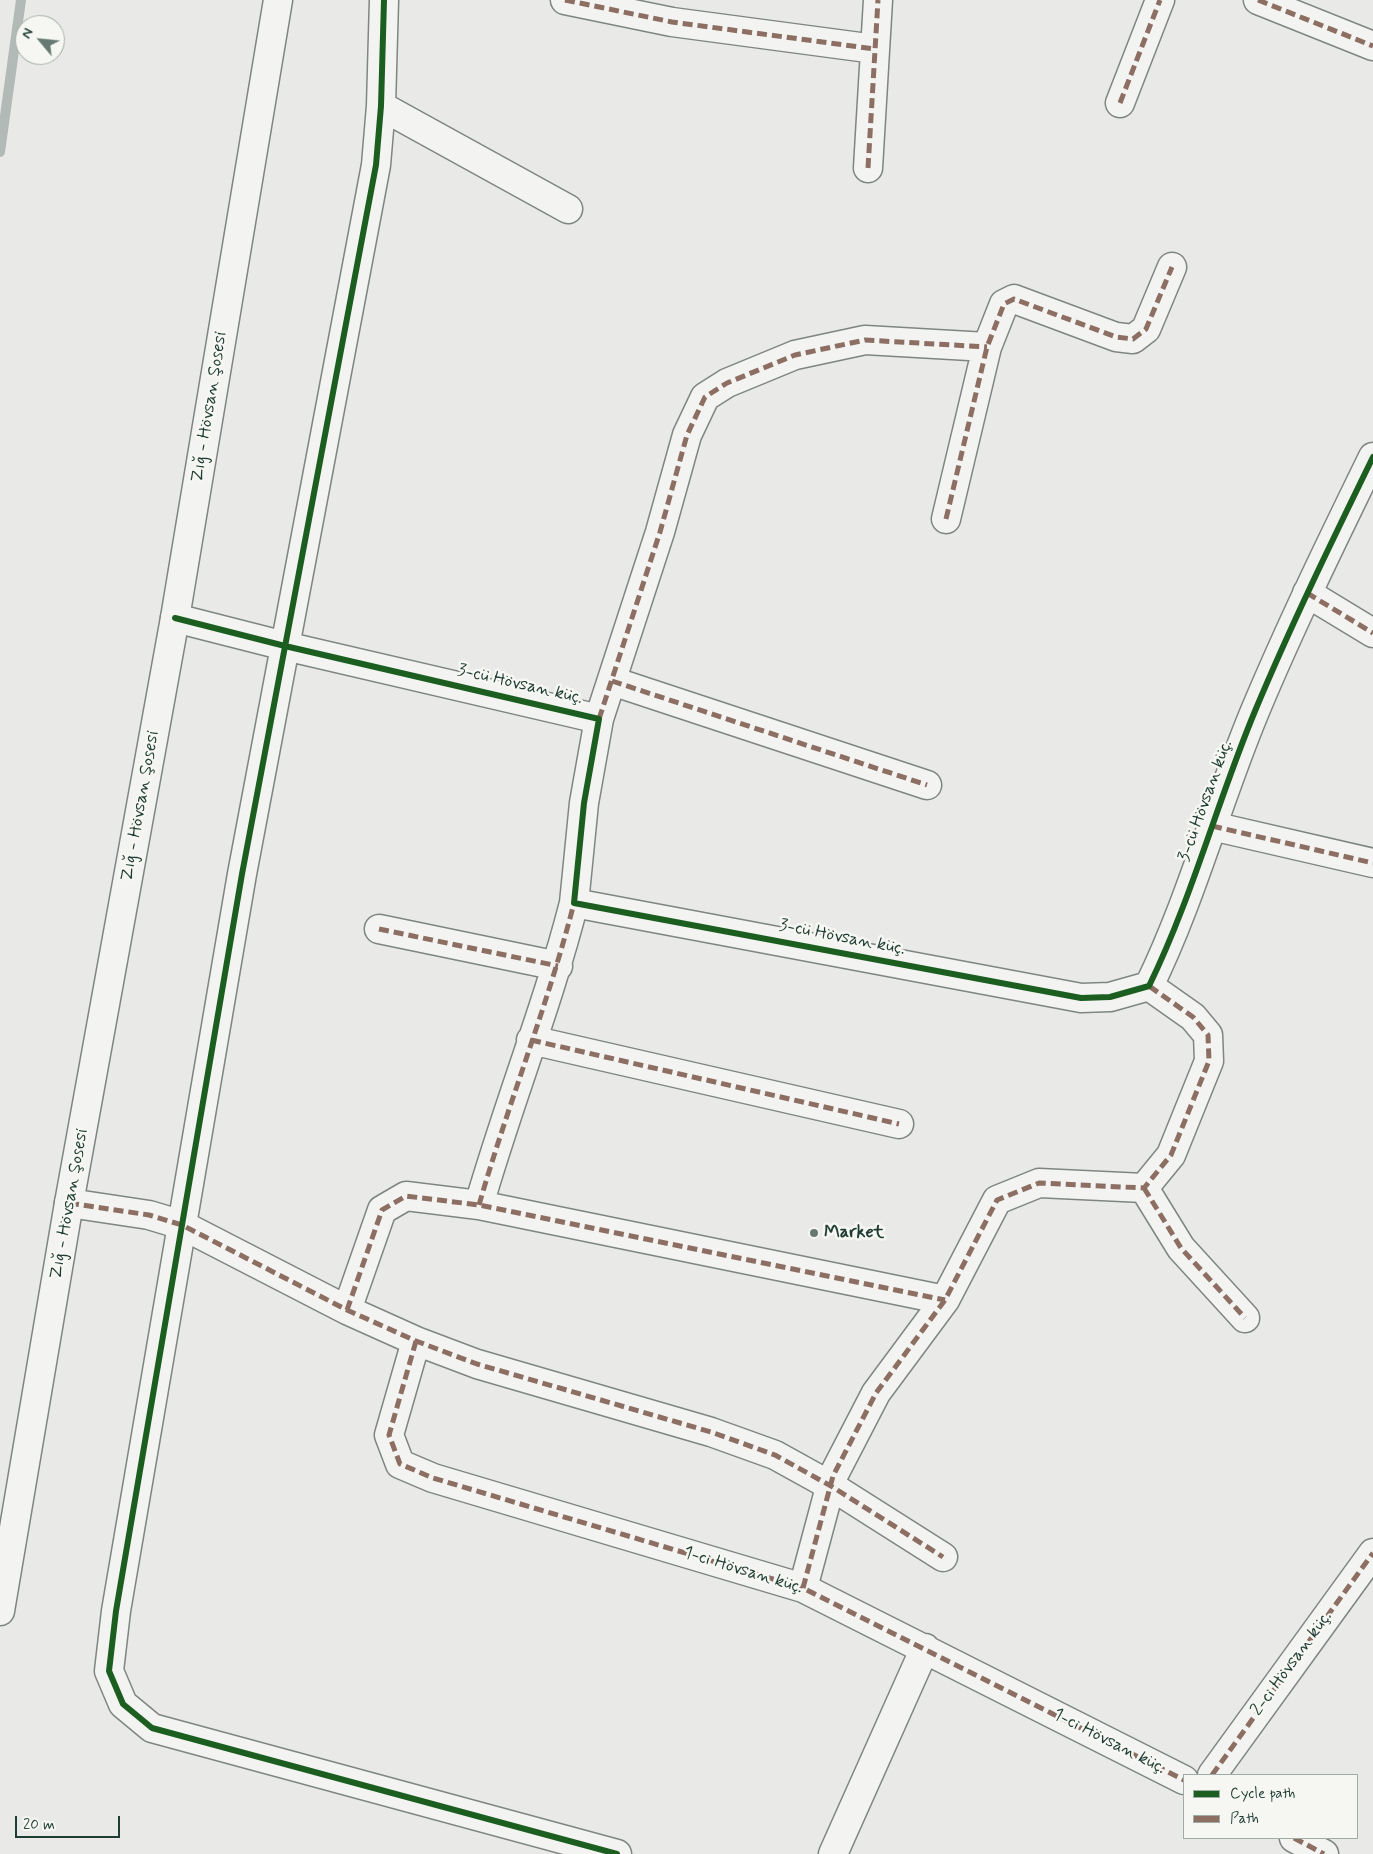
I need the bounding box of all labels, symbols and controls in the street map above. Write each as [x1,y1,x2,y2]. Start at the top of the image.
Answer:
north arrow [15,15,65,65]
text: N [17,25,38,42]
street label: Zığ - Hövsan Şosesi [187,330,233,484]
street label: 3-cü Hövsan küç. [455,660,585,710]
street label: Zığ - Hövsan Şosesi [117,729,165,883]
street label: 3-cü Hövsan küç. [1174,737,1238,865]
street label: 3-cü Hövsan küç. [777,915,907,961]
street label: Zığ - Hövsan Şosesi [46,1127,94,1281]
place label: Market [824,1222,884,1244]
marker: Market [808,1227,820,1239]
street label: 1-ci Hövsan küç. [681,1543,805,1599]
street label: 2-ci Hövsan küç. [1247,1607,1337,1721]
street label: 1-ci Hövsan küç. [1049,1704,1169,1780]
legend [1183,1774,1358,1839]
text: Cycle path [1230,1784,1295,1804]
scale bar [18,1806,122,1838]
text: Path [1230,1809,1259,1829]
text: 20 m [23,1815,55,1835]

